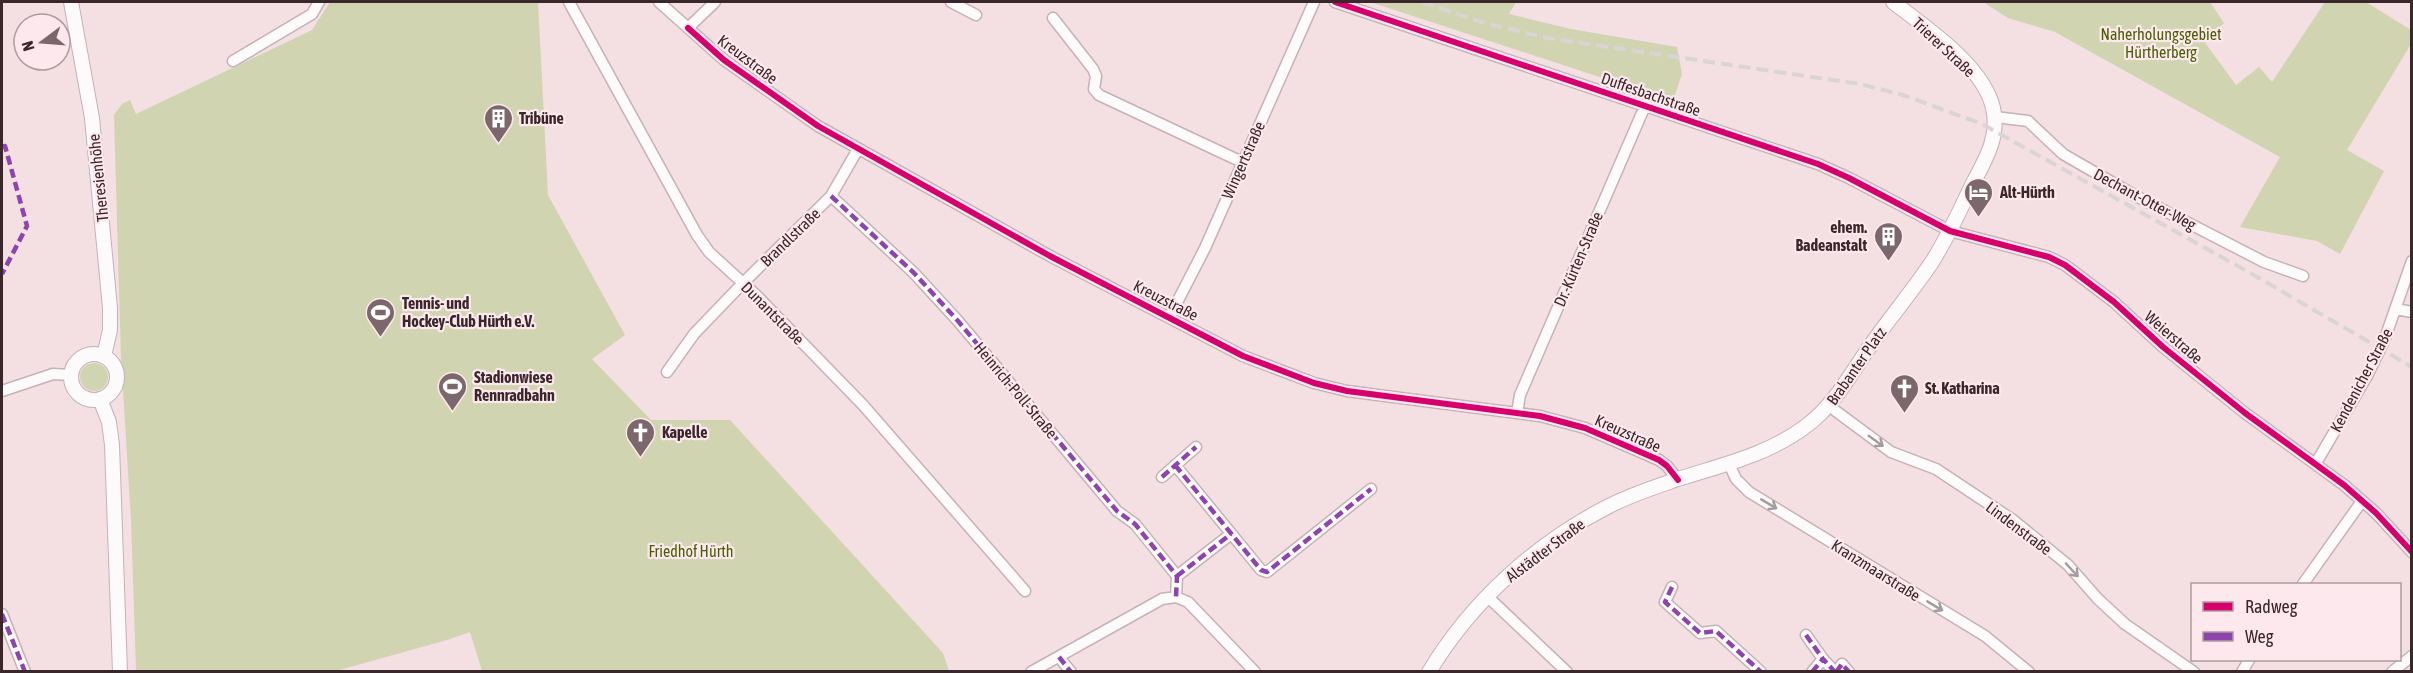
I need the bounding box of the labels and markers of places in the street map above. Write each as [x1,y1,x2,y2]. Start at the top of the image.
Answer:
building icon: Tribüne [482,102,514,144]
place label: Tribüne [519,109,564,127]
hotel icon: Alt-Hürth [1963,176,1995,218]
place label: Alt-Hürth [1999,183,2055,201]
place label: ehem. Badeanstalt [1795,218,1867,254]
building icon: ehem. Badeanstalt [1872,220,1904,262]
place label: Tennis- und Hockey-Club Hürth e.V. [402,294,535,330]
sports icon: Tennis- und Hockey-Club Hürth e.V. [365,296,397,338]
place label: Stadionwiese Rennradbahn [474,368,555,404]
sports icon: Stadionwiese Rennradbahn [437,370,469,412]
church icon: St. Katharina [1888,372,1920,414]
place label: St. Katharina [1925,379,2000,397]
church icon: Kapelle [625,416,657,458]
place label: Kapelle [662,423,707,441]

